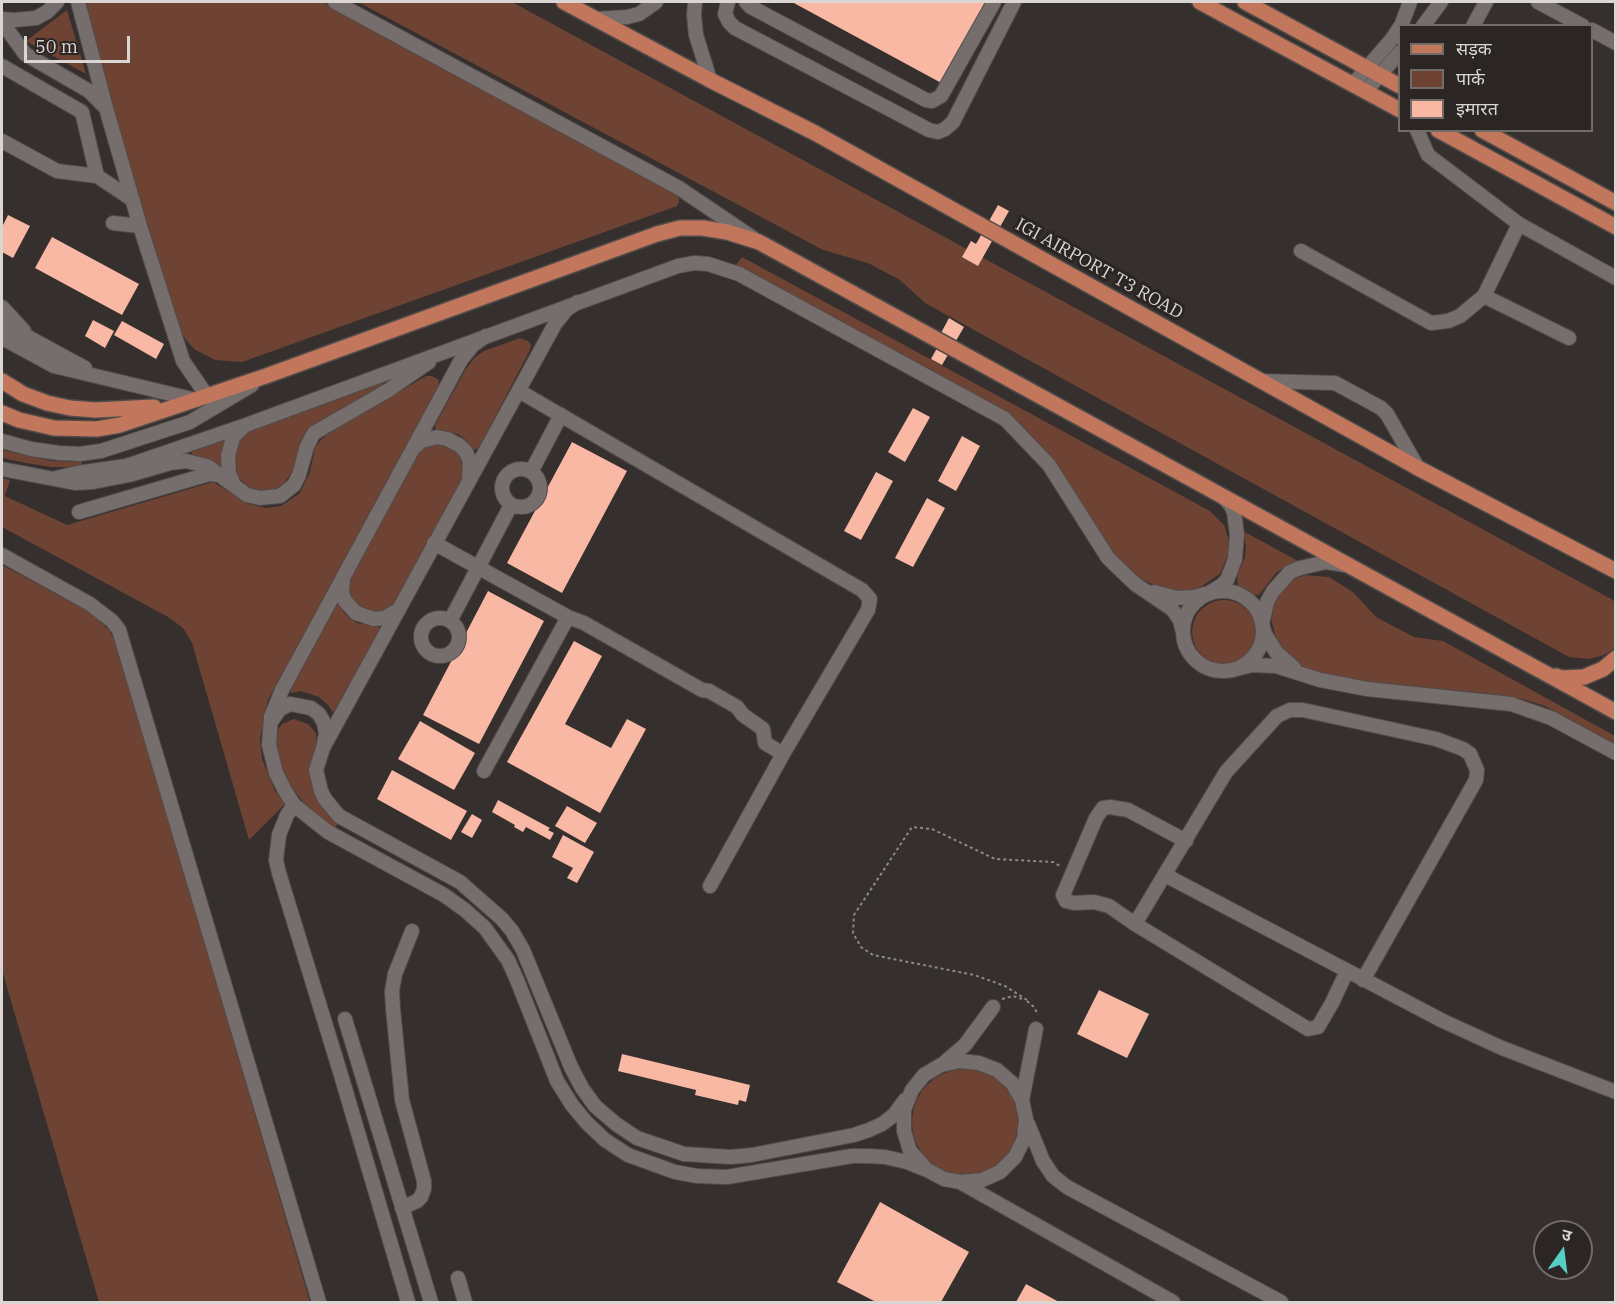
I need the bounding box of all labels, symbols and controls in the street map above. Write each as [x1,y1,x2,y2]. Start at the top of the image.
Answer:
scale bar [27,24,134,62]
legend [1398,24,1593,132]
text: 50 m [35,35,78,58]
text: सड़क [1456,37,1492,60]
text: पार्क [1456,67,1485,90]
text: इमारत [1456,97,1498,120]
street label: IGI AIRPORT T3 ROAD [1011,214,1187,324]
north arrow [1533,1220,1593,1280]
text: उ [1560,1224,1574,1245]

